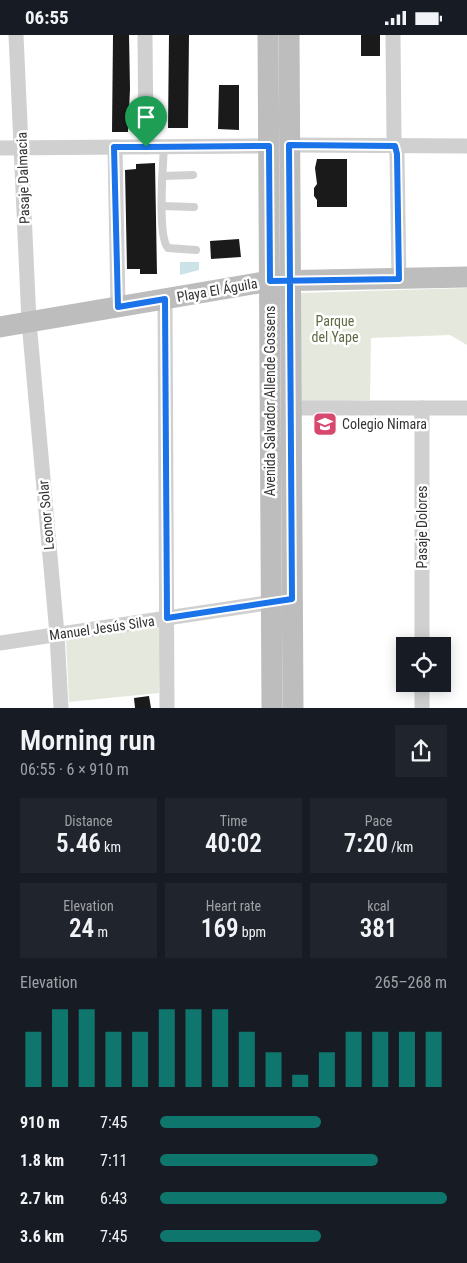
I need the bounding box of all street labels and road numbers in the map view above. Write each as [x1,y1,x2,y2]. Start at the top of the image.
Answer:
street label: Pasaje Dalmacia [13,132,33,224]
street label: Playa El Águila [175,274,259,305]
street label: Avenida Salvador Allende Gossens [262,306,278,496]
street label: Leonor Solar [35,479,57,551]
street label: Pasaje Dolores [414,486,430,568]
street label: Manuel Jesús Silva [48,613,156,643]

